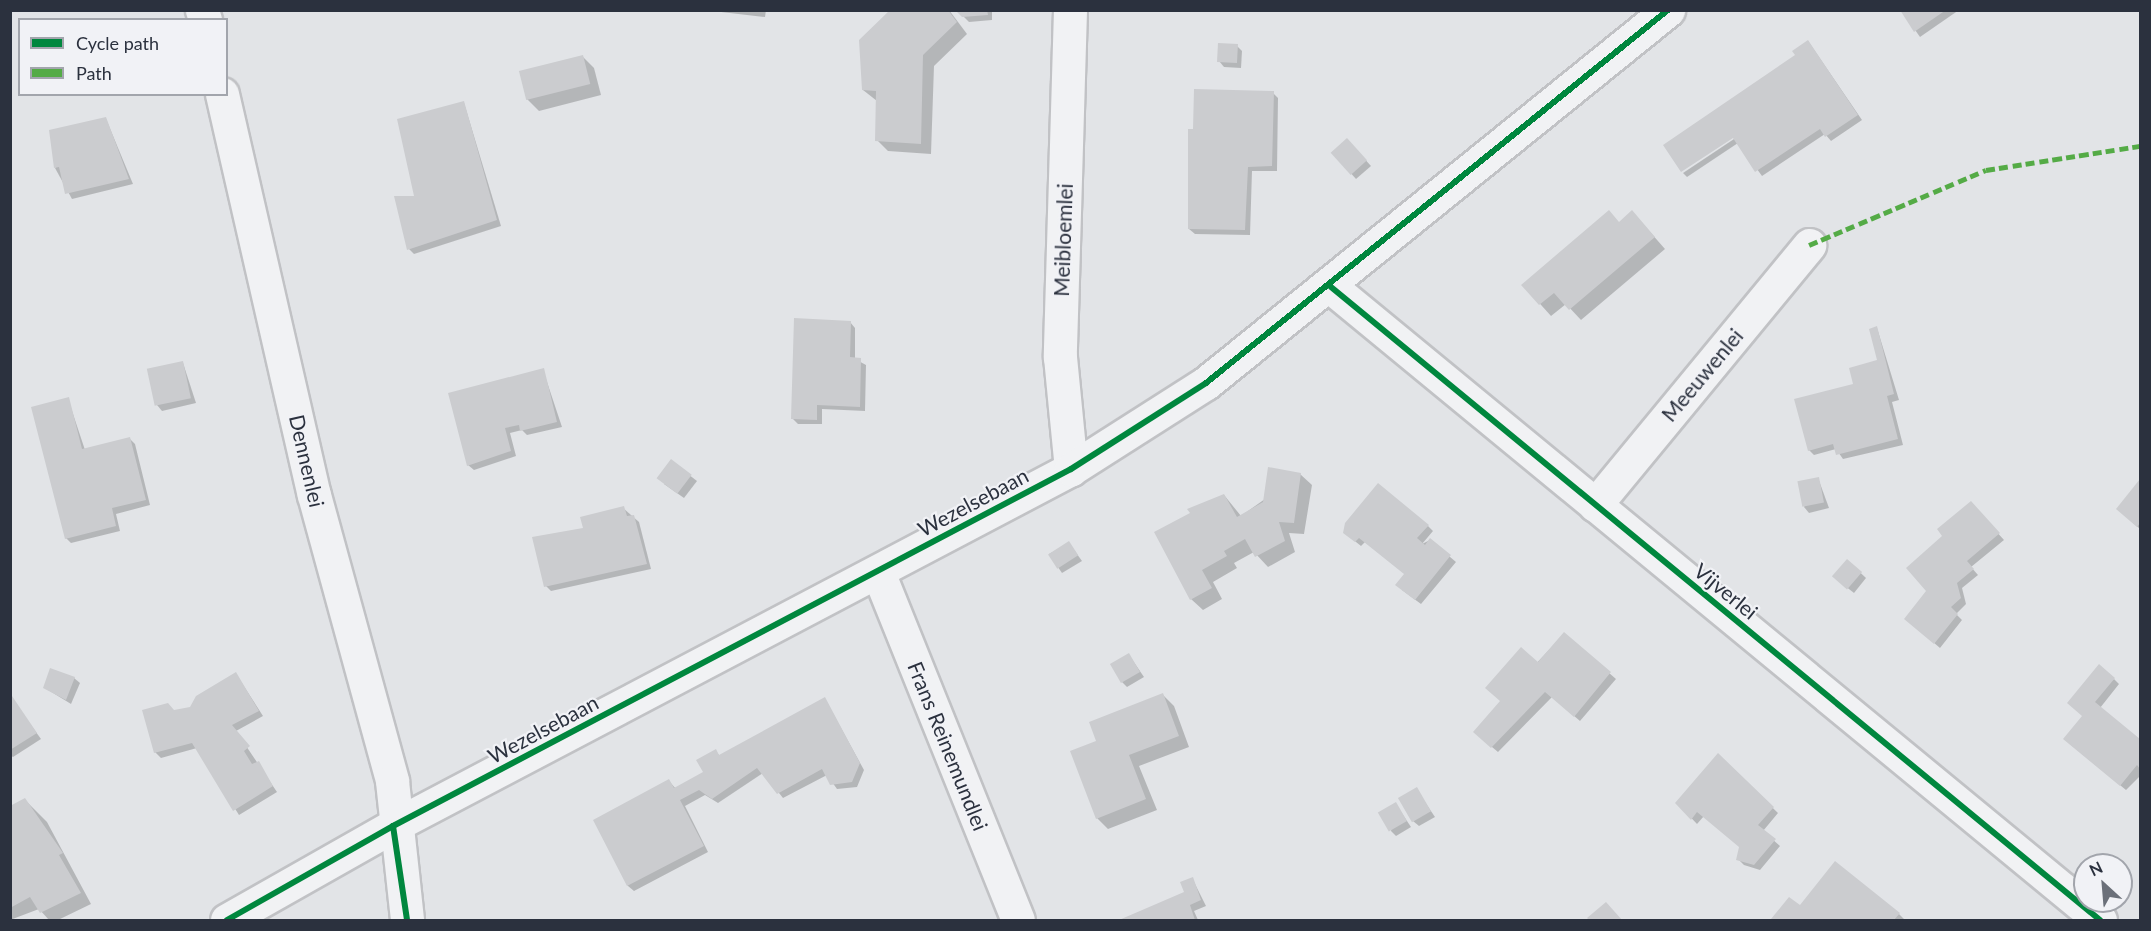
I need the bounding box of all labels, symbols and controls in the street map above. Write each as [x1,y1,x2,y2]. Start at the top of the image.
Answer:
legend [18,18,228,96]
text: Cycle path [76,32,159,54]
text: Path [76,62,112,84]
street label: Meibloemlei [1048,183,1078,297]
street label: Meeuwenlei [1656,324,1748,426]
street label: Dennenlei [284,412,330,510]
street label: Wezelsebaan [913,462,1033,542]
street label: Vijverlei [1689,558,1763,624]
street label: Frans Reinemundlei [903,658,993,834]
street label: Wezelsebaan [483,689,603,769]
north arrow [2073,853,2133,913]
text: N [2086,857,2105,879]

